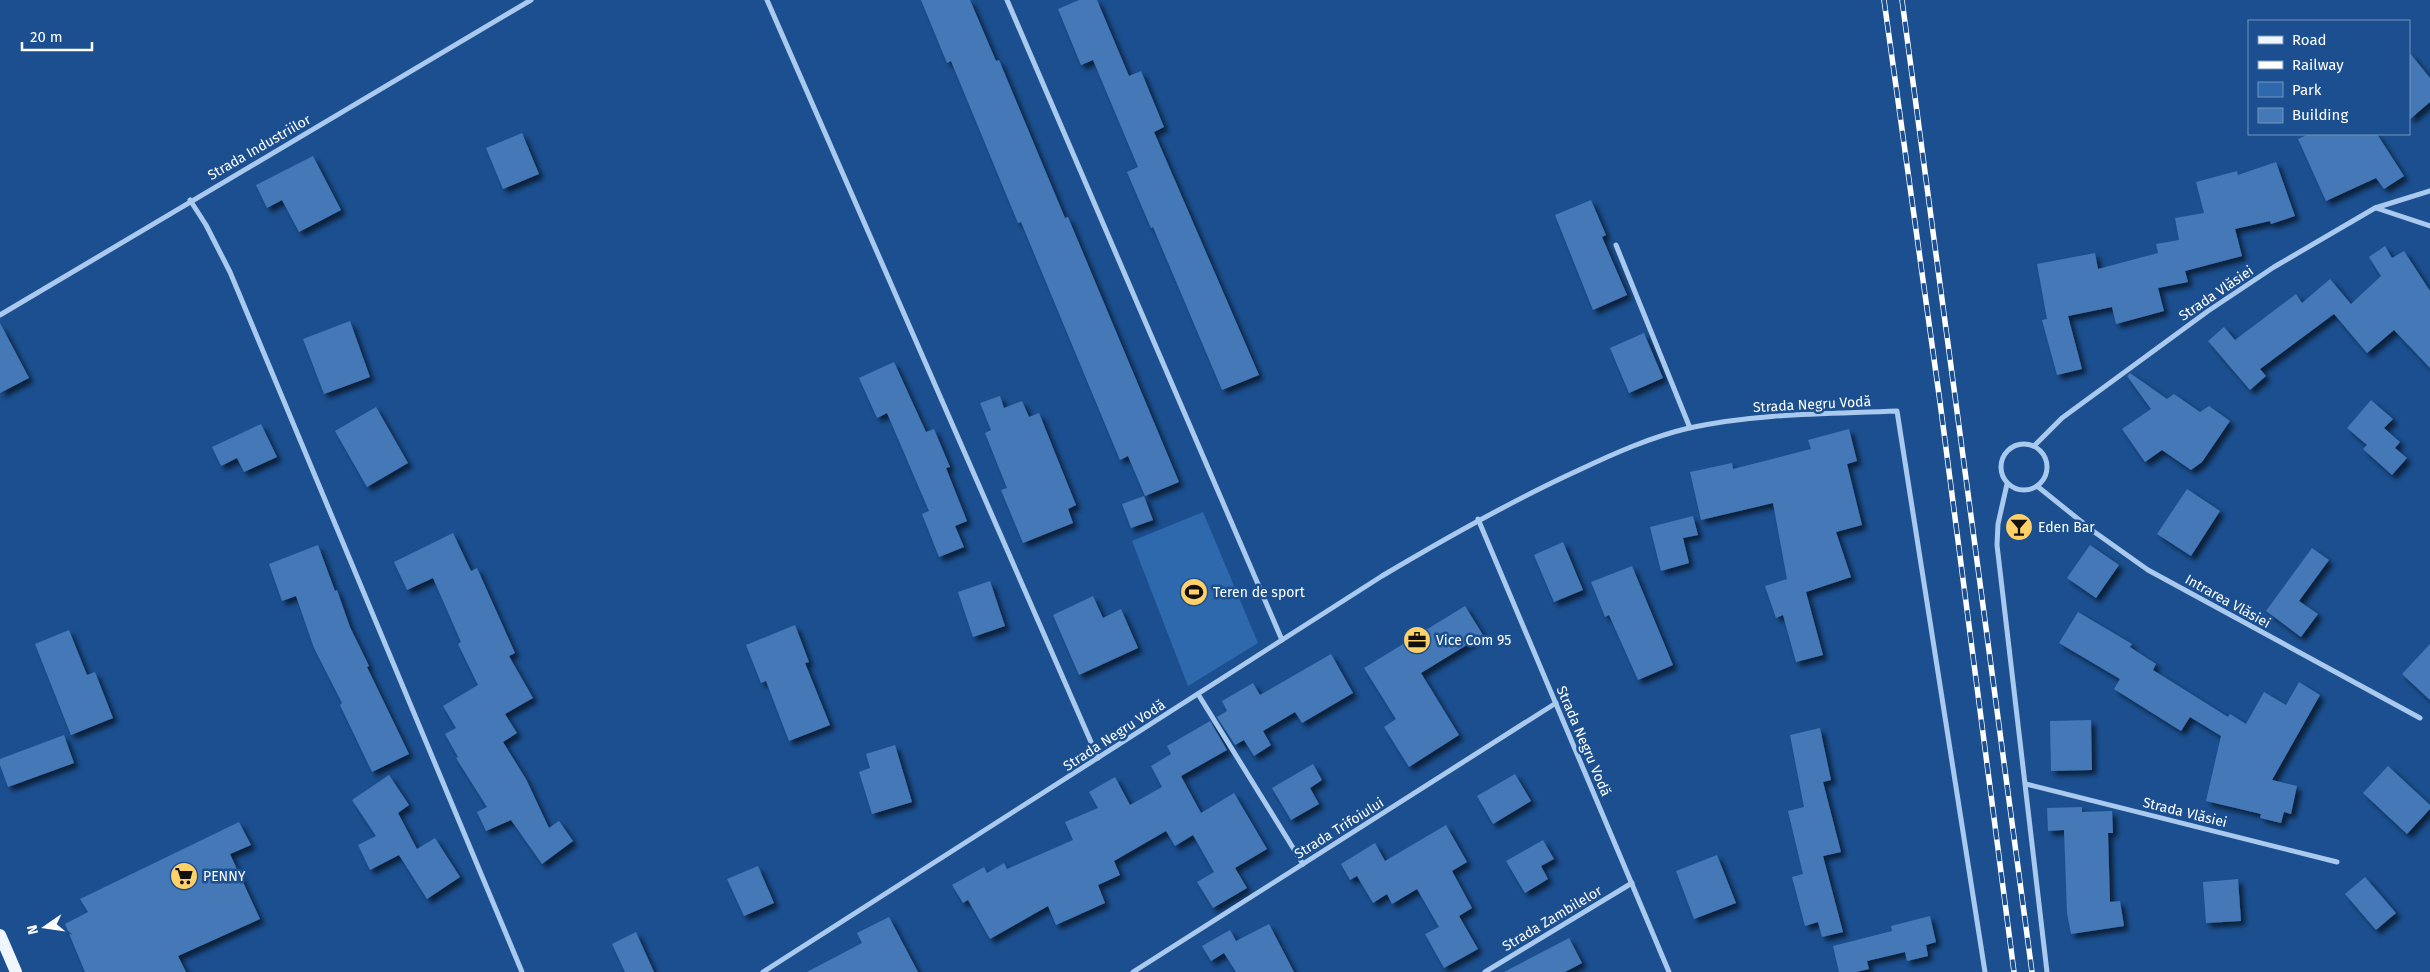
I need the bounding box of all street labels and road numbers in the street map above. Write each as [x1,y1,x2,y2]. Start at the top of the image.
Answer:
street label: Strada Industriilor [205,111,314,184]
street label: Strada Vlăsiei [2176,262,2257,325]
street label: Strada Negru Vodă [1753,393,1872,416]
street label: Intrarea Vlăsiei [2182,571,2273,632]
street label: Strada Negru Vodă [1553,683,1614,799]
street label: Strada Negru Vodă [1060,696,1168,775]
street label: Strada Trifoiului [1291,794,1387,863]
street label: Strada Vlăsiei [2141,794,2229,831]
street label: Strada Zambilelor [1499,882,1606,955]

